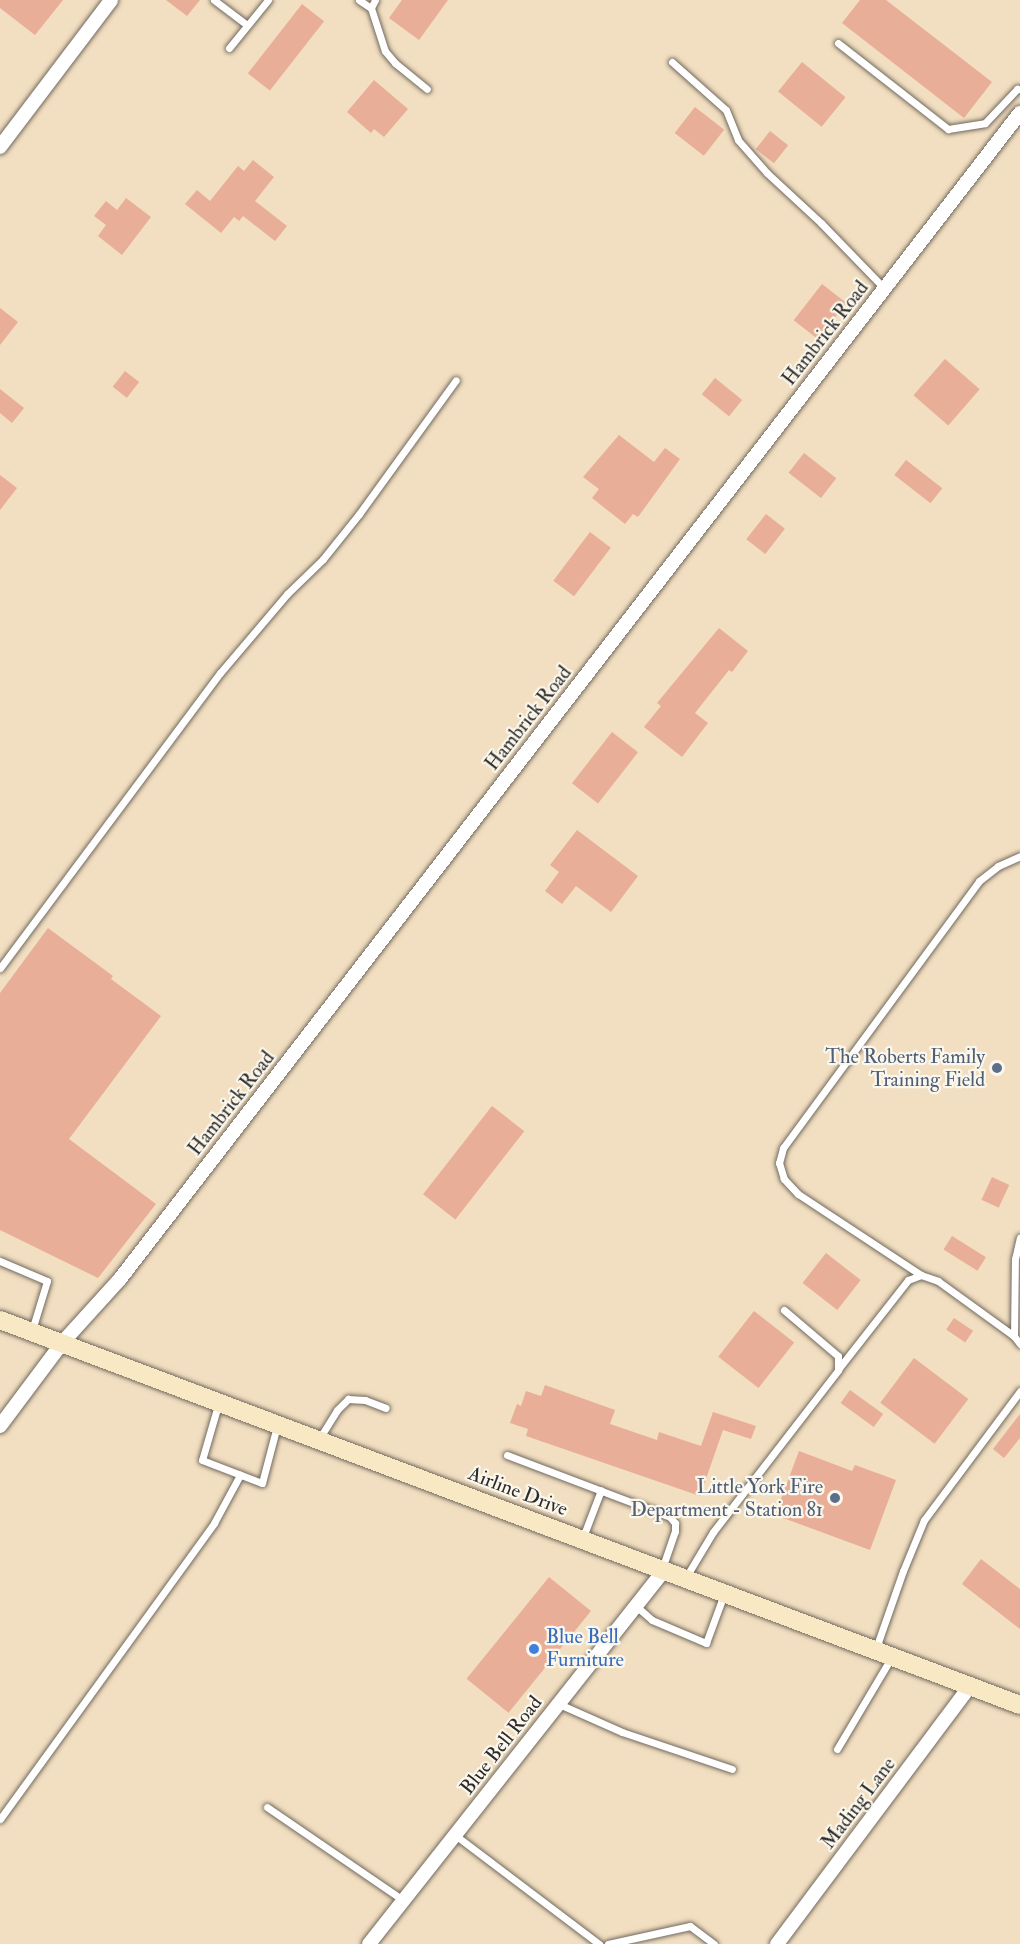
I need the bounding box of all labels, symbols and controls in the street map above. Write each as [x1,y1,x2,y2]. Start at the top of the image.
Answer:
street label: Hambrick Road [777,276,873,390]
street label: Hambrick Road [480,661,576,775]
place label: The Roberts Family Training Field [825,1044,985,1091]
street label: Hambrick Road [183,1046,279,1160]
marker: The Roberts Family Training Field [990,1061,1004,1075]
street label: Airline Drive [465,1461,571,1521]
place label: Little York Fire Department - Station 81 [631,1474,823,1521]
marker: Little York Fire Department - Station 81 [828,1491,842,1505]
place label: Blue Bell Furniture [546,1625,624,1672]
marker: Blue Bell Furniture [527,1642,541,1656]
street label: Blue Bell Road [455,1691,547,1799]
street label: Mading Lane [816,1753,900,1853]

